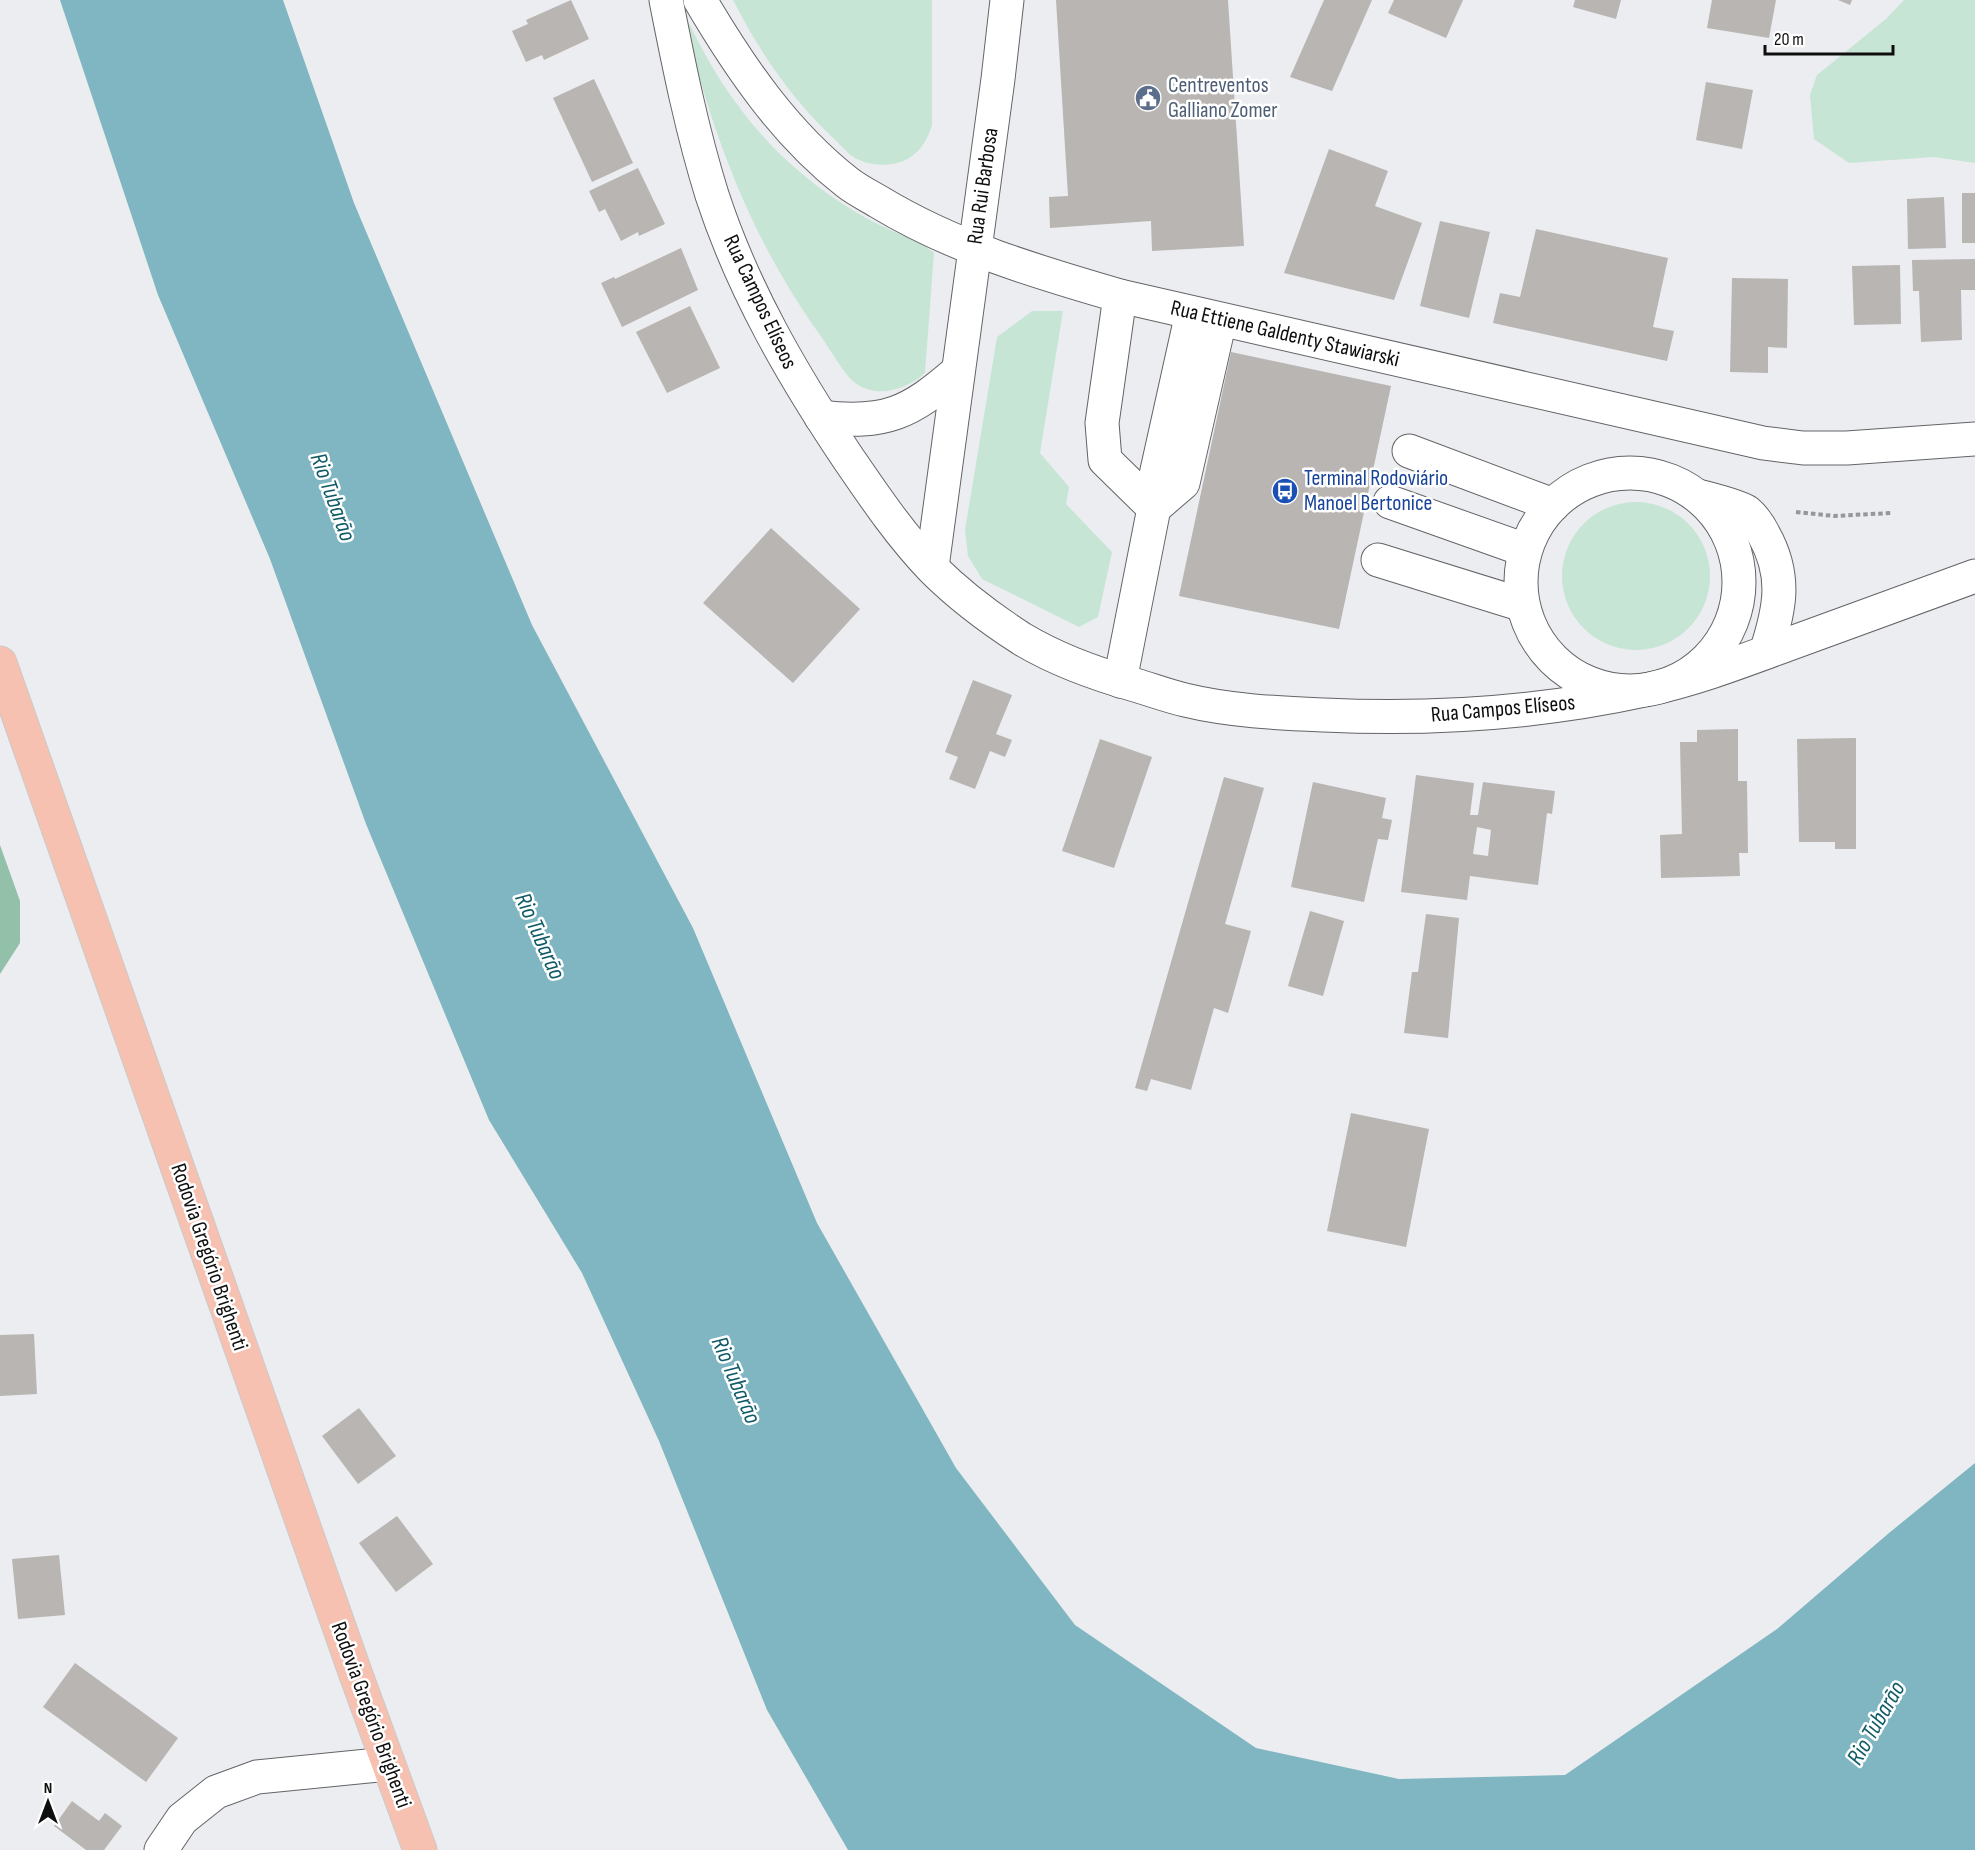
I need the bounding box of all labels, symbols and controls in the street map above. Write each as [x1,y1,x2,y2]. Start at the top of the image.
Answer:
scale bar [1765,18,1892,56]
text: 20 m [1774,29,1804,50]
place label: Centreventos Galliano Zomer [1168,72,1278,124]
public building icon: Centreventos Galliano Zomer [1133,83,1163,113]
street label: Rua Rui Barbosa [961,126,1005,246]
street label: Rua Campos Elíseos [717,231,803,373]
street label: Rua Ettiene Galdenty Stawiarski [1168,295,1402,373]
water label: Rio Tubarão [304,449,362,545]
place label: Terminal Rodoviário Manoel Bertonice [1304,465,1448,517]
bus stop icon: Terminal Rodoviário Manoel Bertonice [1270,476,1300,506]
street label: Rua Campos Elíseos [1430,689,1576,729]
water label: Rio Tubarão [508,888,572,984]
street label: Rodovia Gregório Brighenti [164,1160,254,1354]
water label: Rio Tubarão [705,1332,767,1428]
street label: Rodovia Gregório Brighenti [325,1618,417,1812]
water label: Rio Tubarão [1841,1676,1912,1770]
north arrow [18,1772,78,1832]
text: N [44,1779,52,1798]

